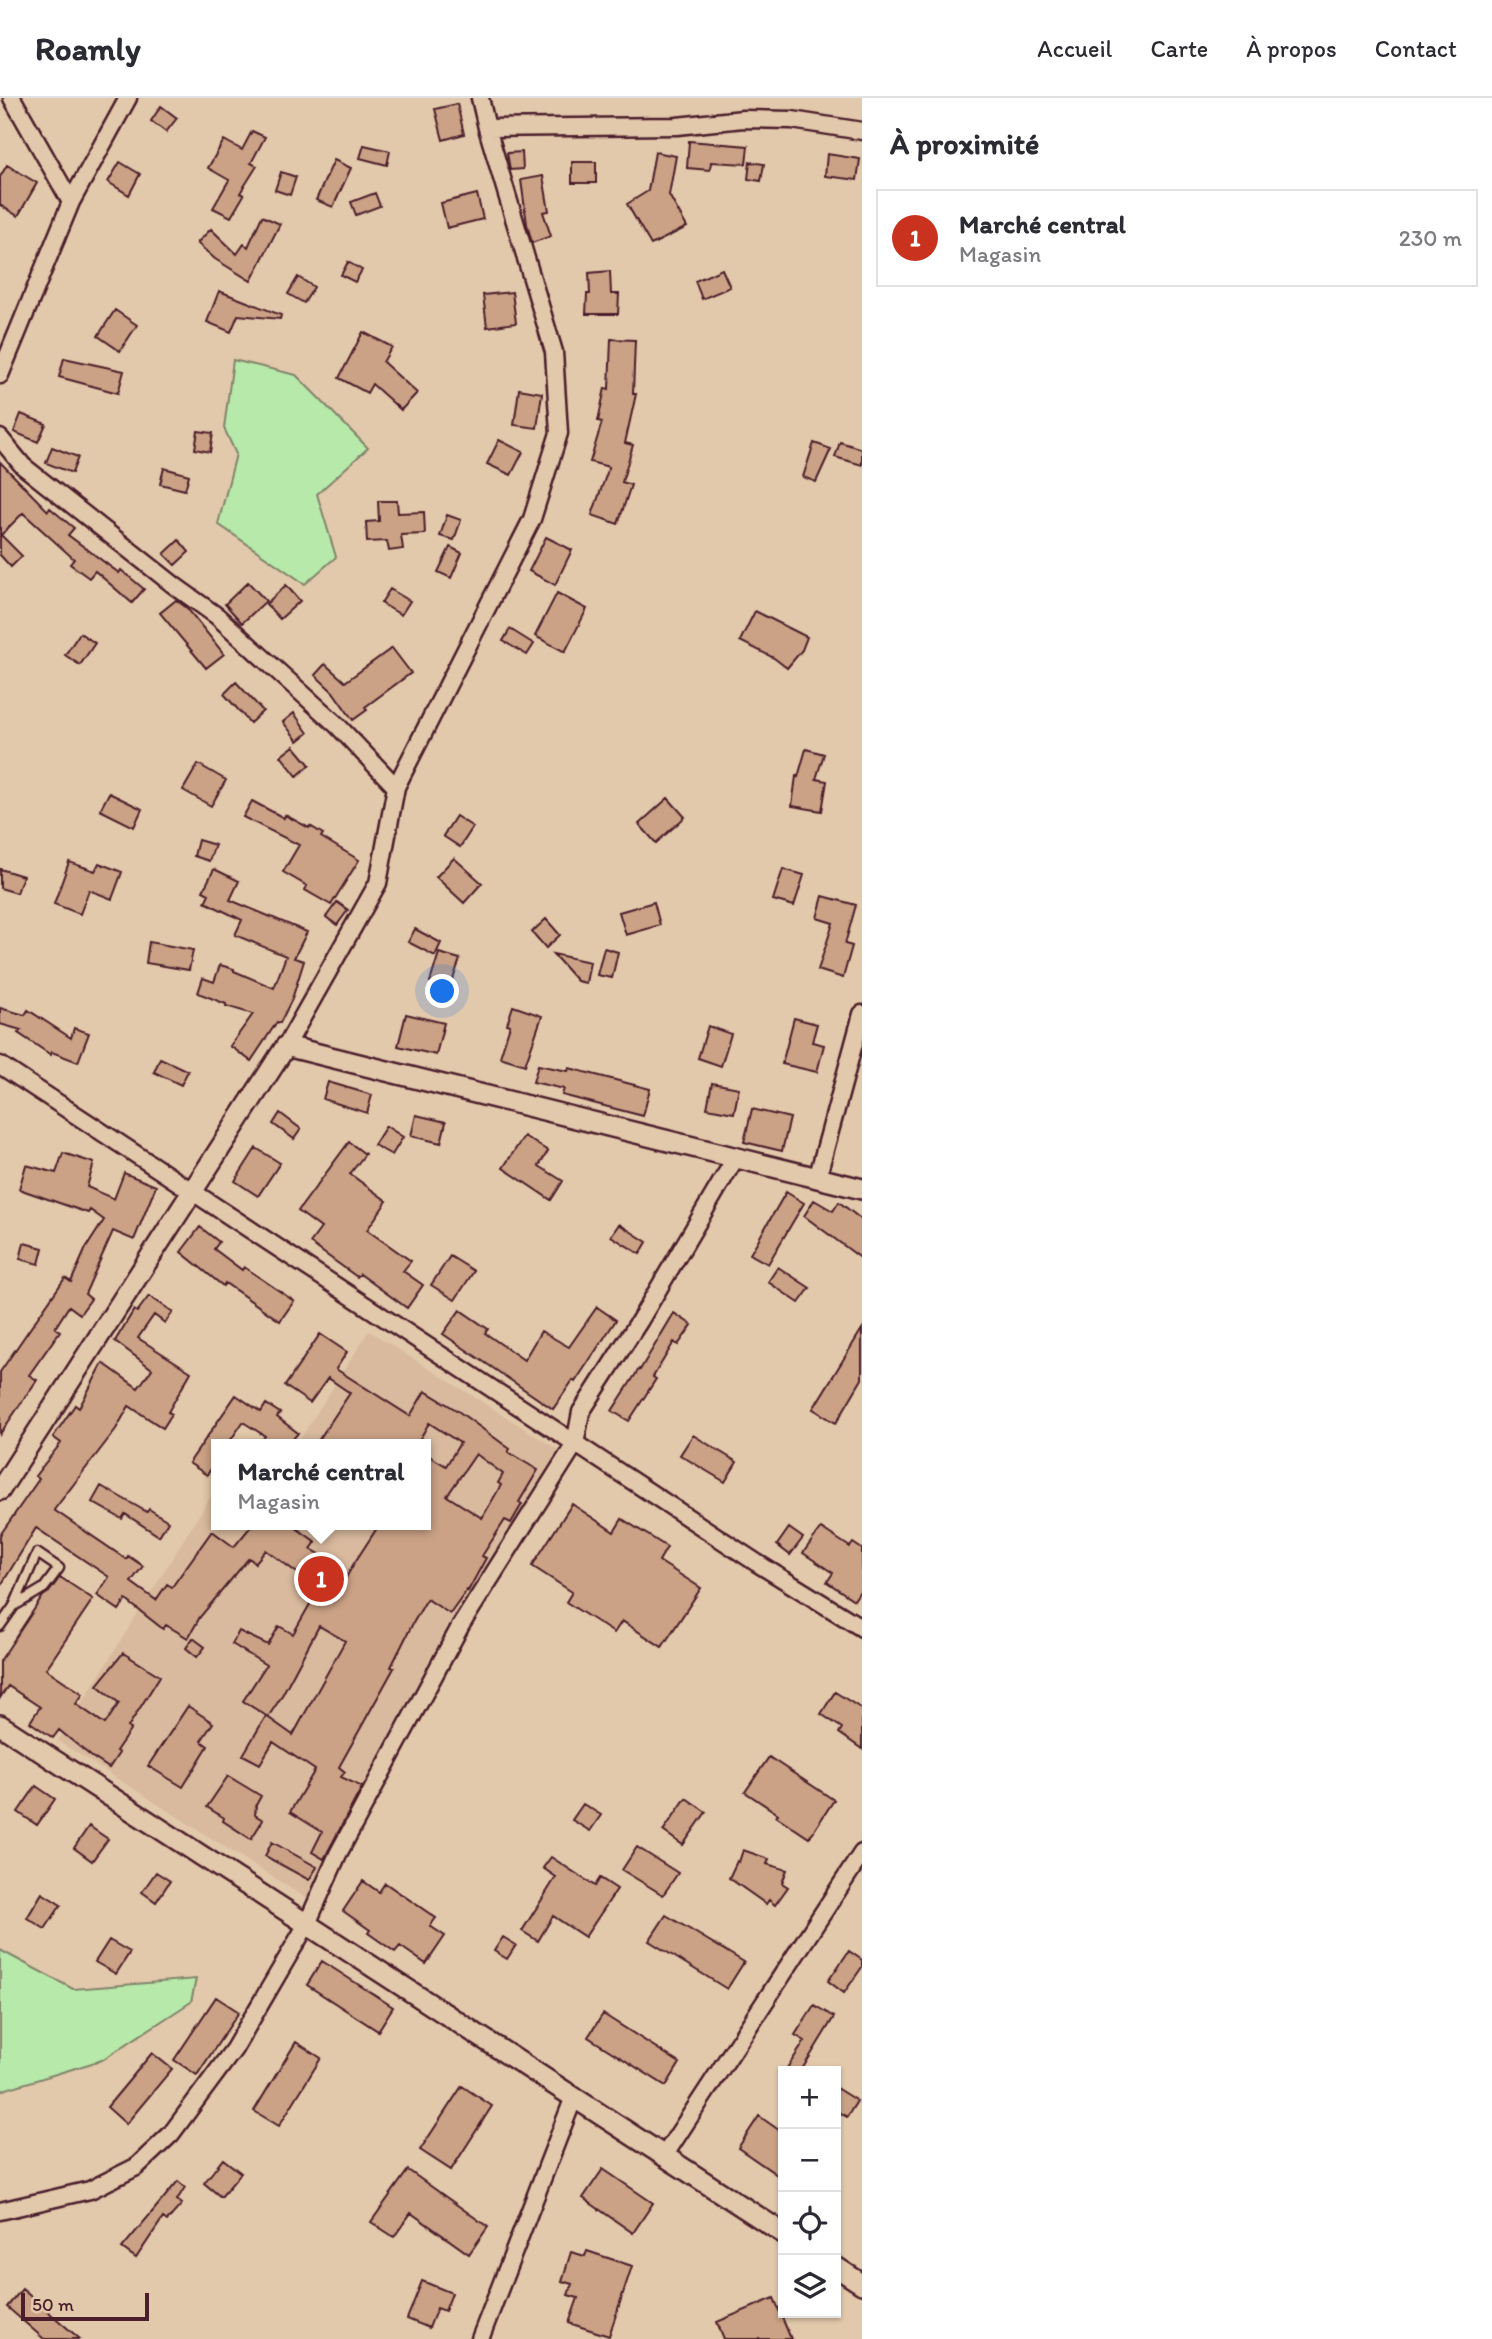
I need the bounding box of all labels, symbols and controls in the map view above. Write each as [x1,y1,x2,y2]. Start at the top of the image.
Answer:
text: Roamly [35,29,141,68]
text: Accueil [1037,34,1112,63]
text: Carte [1150,34,1208,63]
text: À propos [1246,34,1337,63]
text: Contact [1375,34,1457,63]
text: À proximité [890,125,1039,162]
text: Marché central [959,208,1126,240]
text: 1 [910,224,920,252]
text: 230 m [1399,224,1462,252]
text: Magasin [959,240,1041,268]
your location [425,974,459,1008]
popup [211,1439,431,1530]
text: Marché central [238,1455,404,1487]
text: Magasin [238,1487,320,1515]
pin: 1 [298,1553,344,1605]
map controls [778,2066,841,2318]
button: + [778,2066,841,2129]
button: − [778,2129,841,2192]
button: locate [778,2192,841,2255]
button: layers [778,2255,841,2318]
scale bar [21,2290,149,2322]
text: 50 m [32,2293,74,2316]

